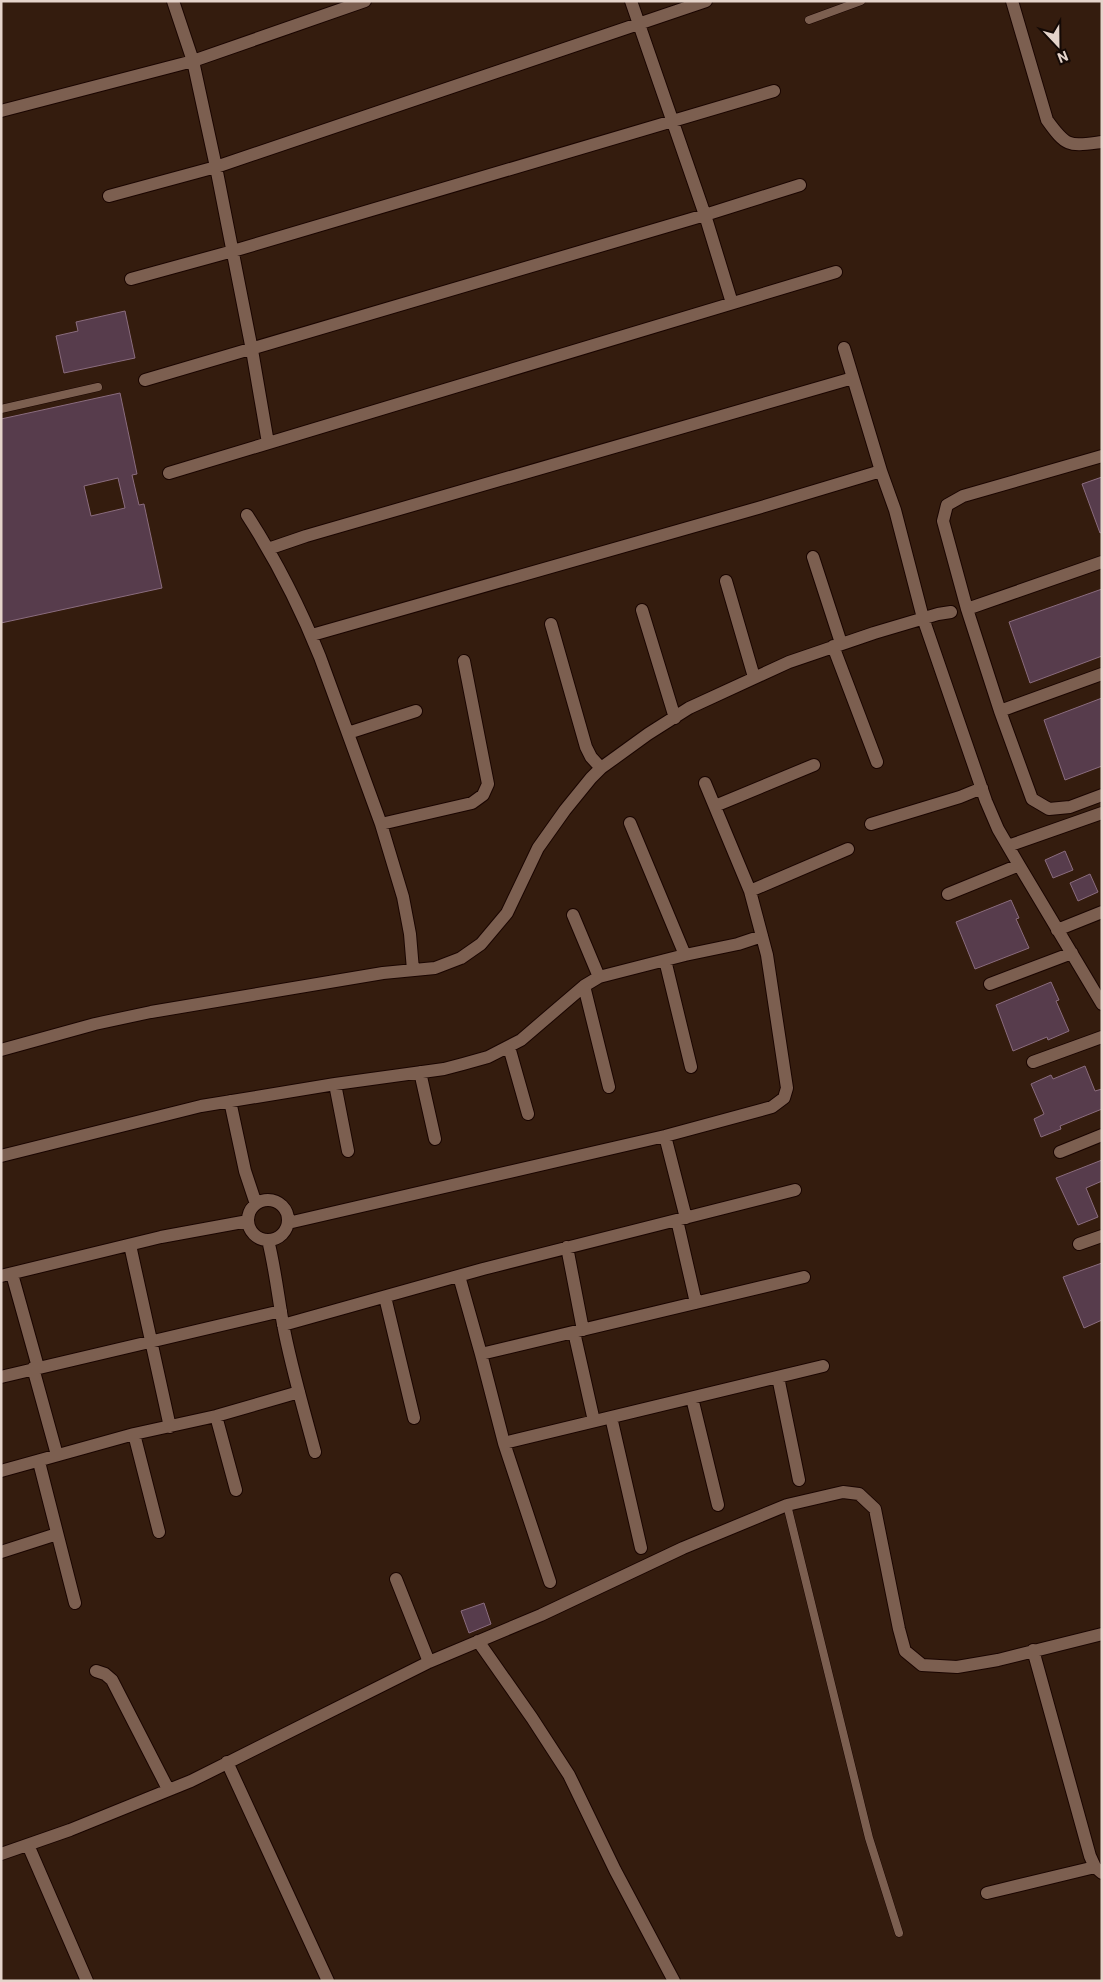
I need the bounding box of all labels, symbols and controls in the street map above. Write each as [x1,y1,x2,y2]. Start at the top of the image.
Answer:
north arrow [1033,20,1083,70]
text: N [1055,48,1070,66]

